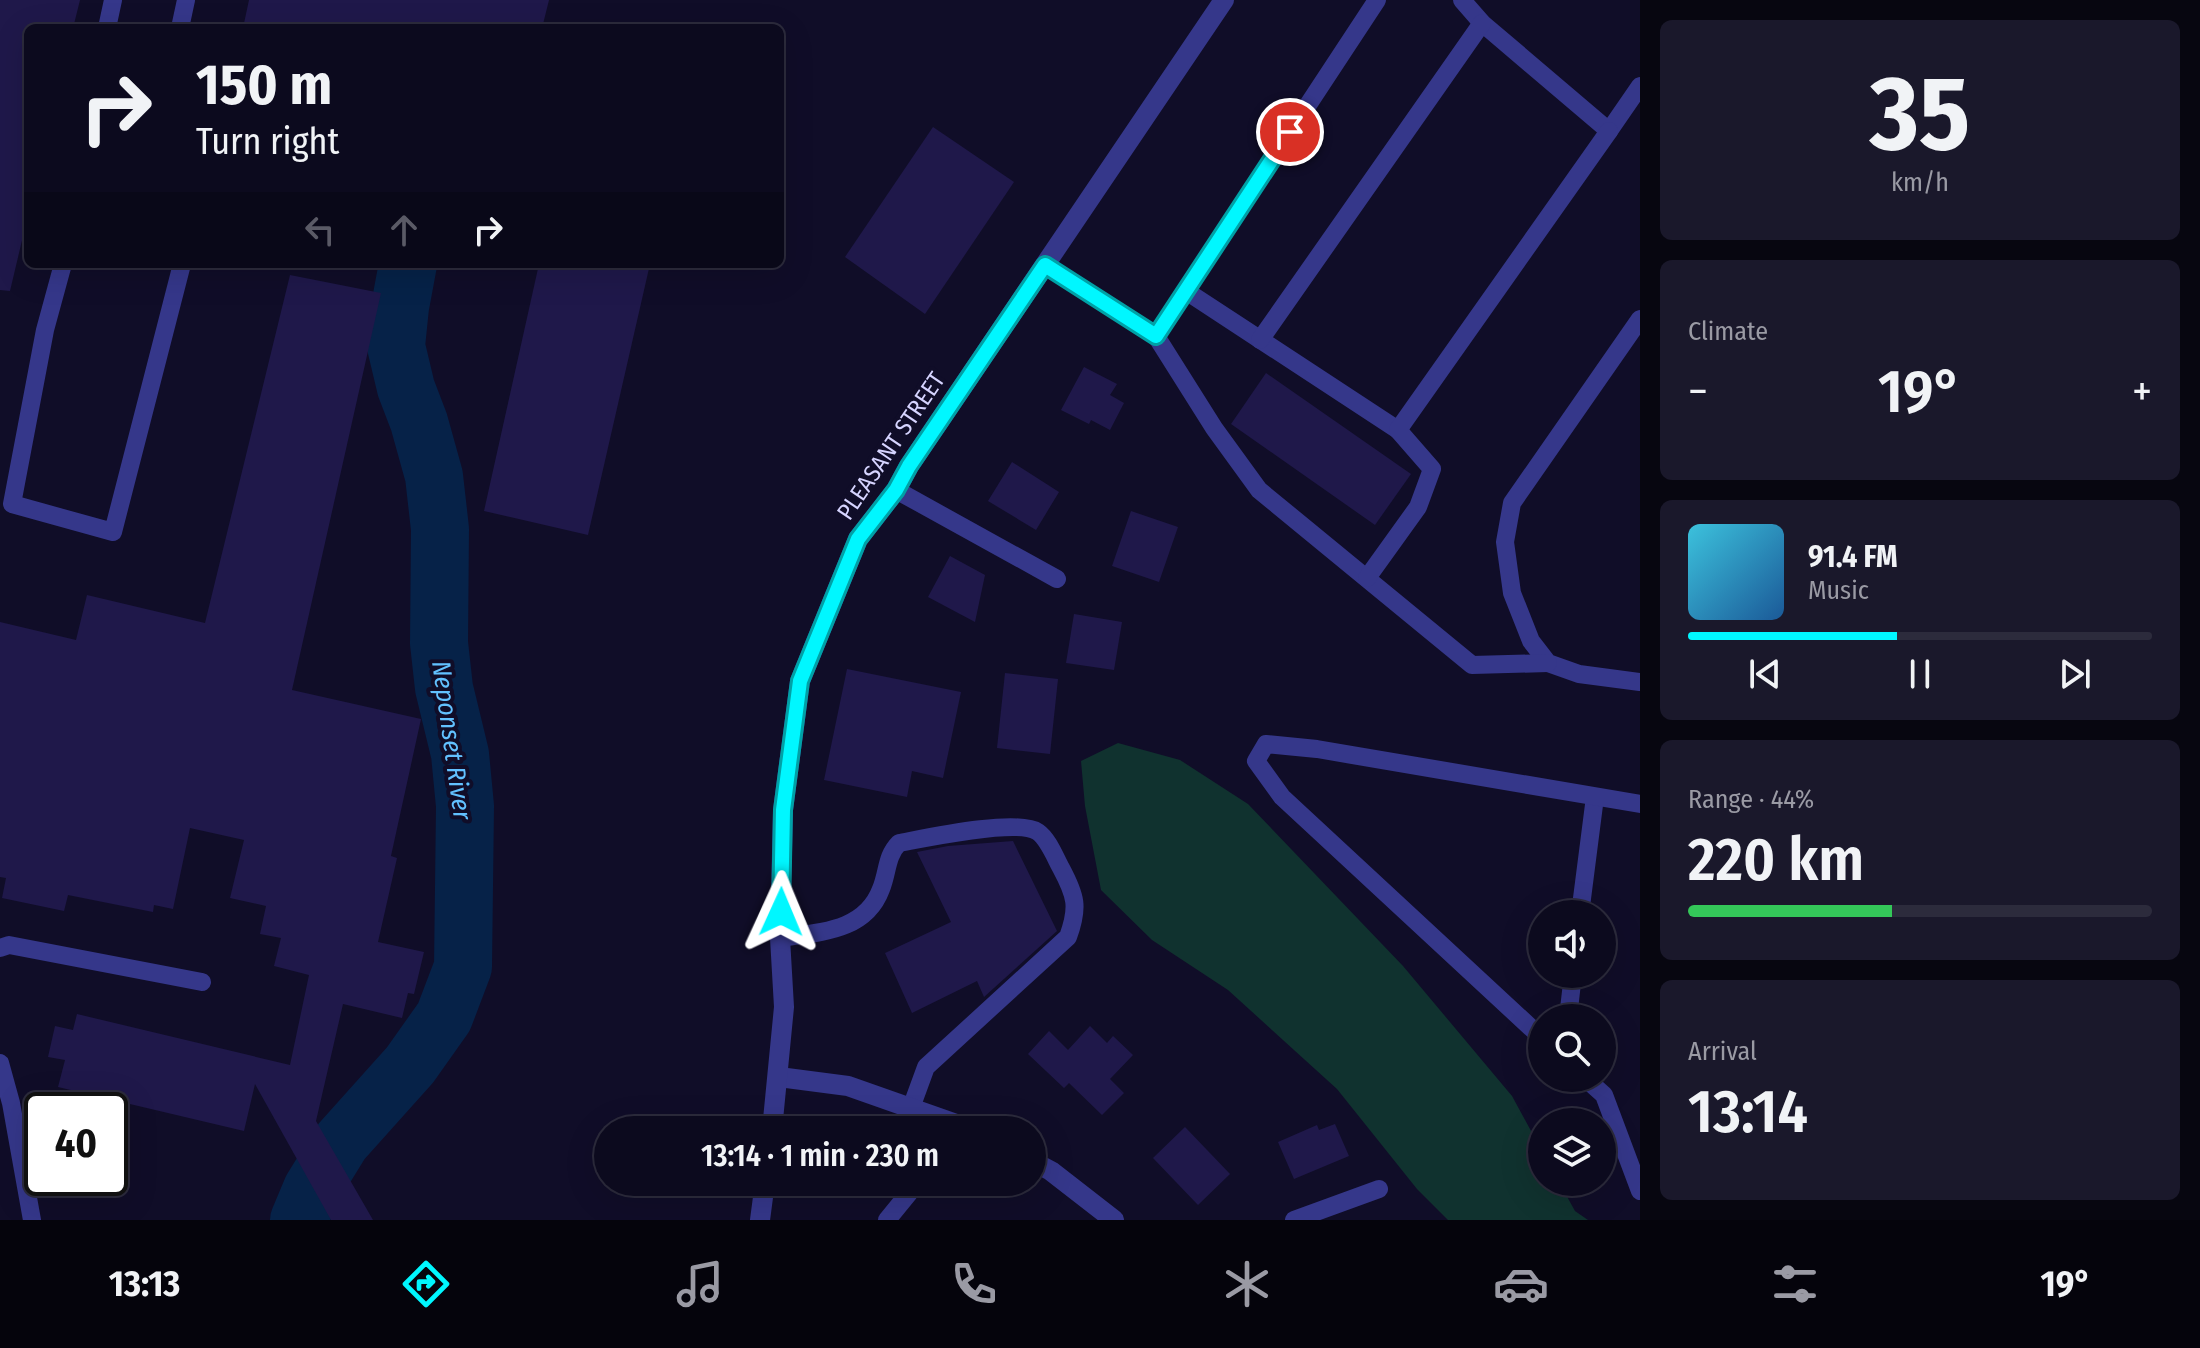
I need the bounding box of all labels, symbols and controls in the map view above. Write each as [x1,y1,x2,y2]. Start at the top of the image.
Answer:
text: 150 m [196,52,332,119]
text: 35 [1870,52,1970,177]
icon: right [64,56,168,160]
pin [1256,98,1324,166]
icon: arrive [1268,110,1312,154]
text: Turn right [196,120,339,164]
text: km/h [1891,167,1949,198]
icon: left [298,208,342,252]
icon: ahead [382,208,426,252]
icon: right [466,208,510,252]
text: Climate [1688,316,1768,347]
text: 19° [1878,356,1962,428]
text: − [1688,365,1708,418]
text: + [2132,365,2152,418]
street label: PLEASANT STREET [831,367,951,525]
text: 91.4 FM [1808,539,1898,575]
text: Music [1808,575,1869,606]
icon: previous [1743,652,1787,696]
icon: pause [1898,652,1942,696]
icon: next [2053,652,2097,696]
water label: Neponset River [425,659,478,823]
text: Range · 44% [1688,784,1814,815]
text: 220 km [1688,824,1864,896]
position arrow [739,870,823,954]
map controls [1528,900,1616,1196]
button: sound [1528,900,1616,988]
button: search [1528,1004,1616,1092]
text: Arrival [1688,1036,1757,1067]
text: 13:14 [1688,1076,1808,1148]
speed limit sign: 40 [24,1092,128,1196]
button: layers [1528,1108,1616,1196]
text: 13:14 · 1 min · 230 m [701,1138,939,1174]
icon: directions [398,1256,454,1312]
icon: music [672,1256,728,1312]
icon: phone [946,1256,1002,1312]
icon: climate [1219,1256,1275,1312]
icon: car [1493,1256,1549,1312]
icon: filters [1767,1256,1823,1312]
text: 13:13 [109,1262,180,1306]
text: 19° [2040,1262,2091,1306]

